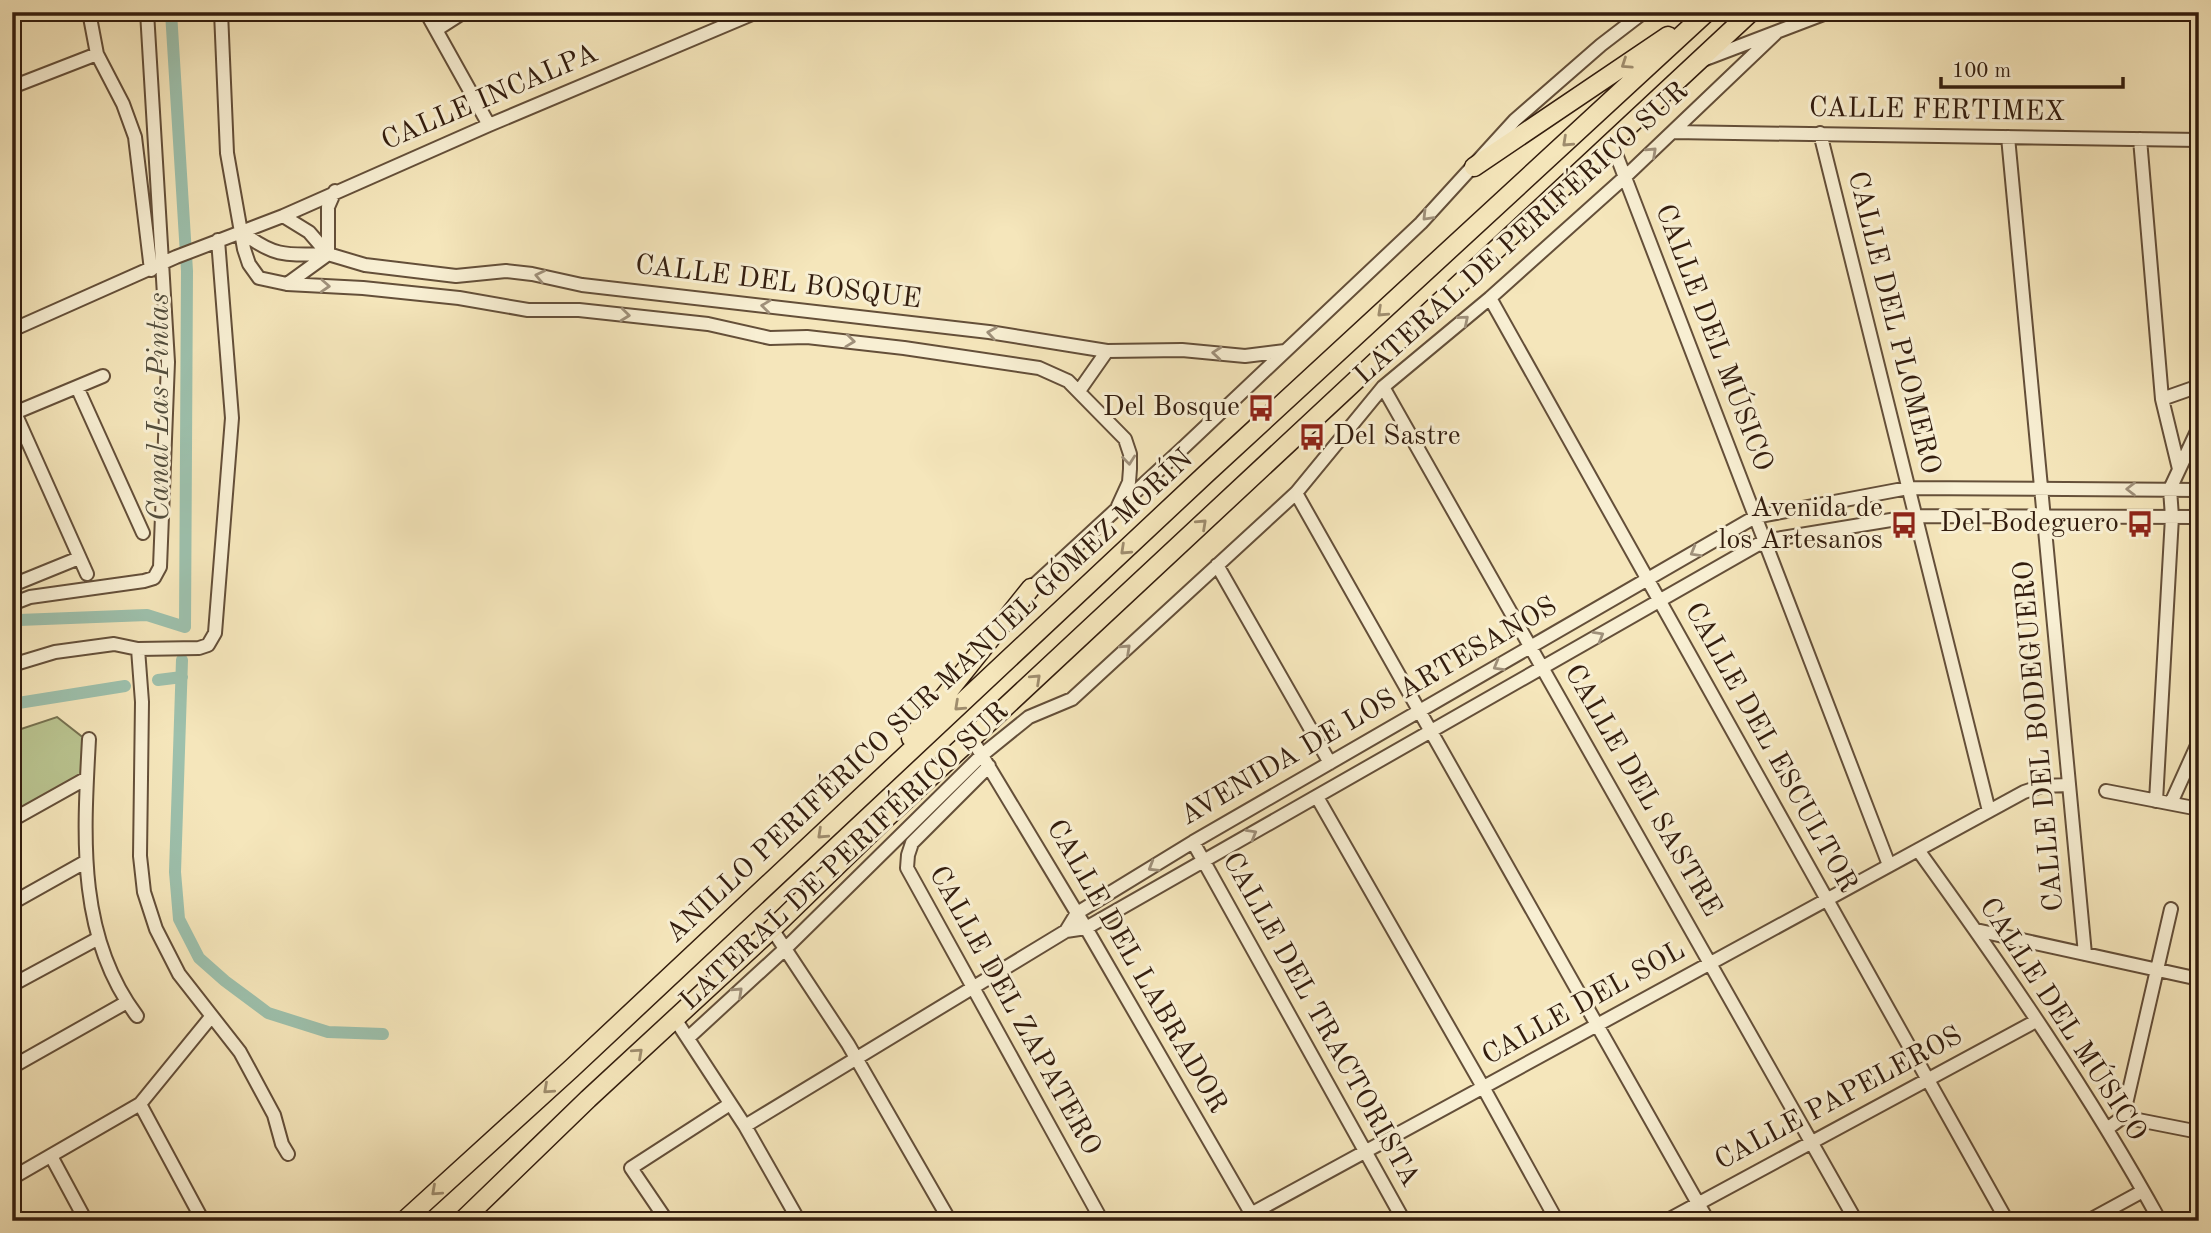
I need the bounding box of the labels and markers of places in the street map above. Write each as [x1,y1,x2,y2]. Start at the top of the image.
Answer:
bus stop icon: Del Bosque [1246,393,1276,423]
place label: Del Bosque [1103,394,1240,422]
bus stop icon: Del Sastre [1297,422,1327,452]
place label: Del Sastre [1333,423,1461,451]
place label: Avenida de los Artesanos [1719,495,1883,555]
bus stop icon: Del Bodeguero [2125,509,2155,539]
bus stop icon: Avenida de los Artesanos [1889,510,1919,540]
place label: Del Bodeguero [1940,510,2119,538]

